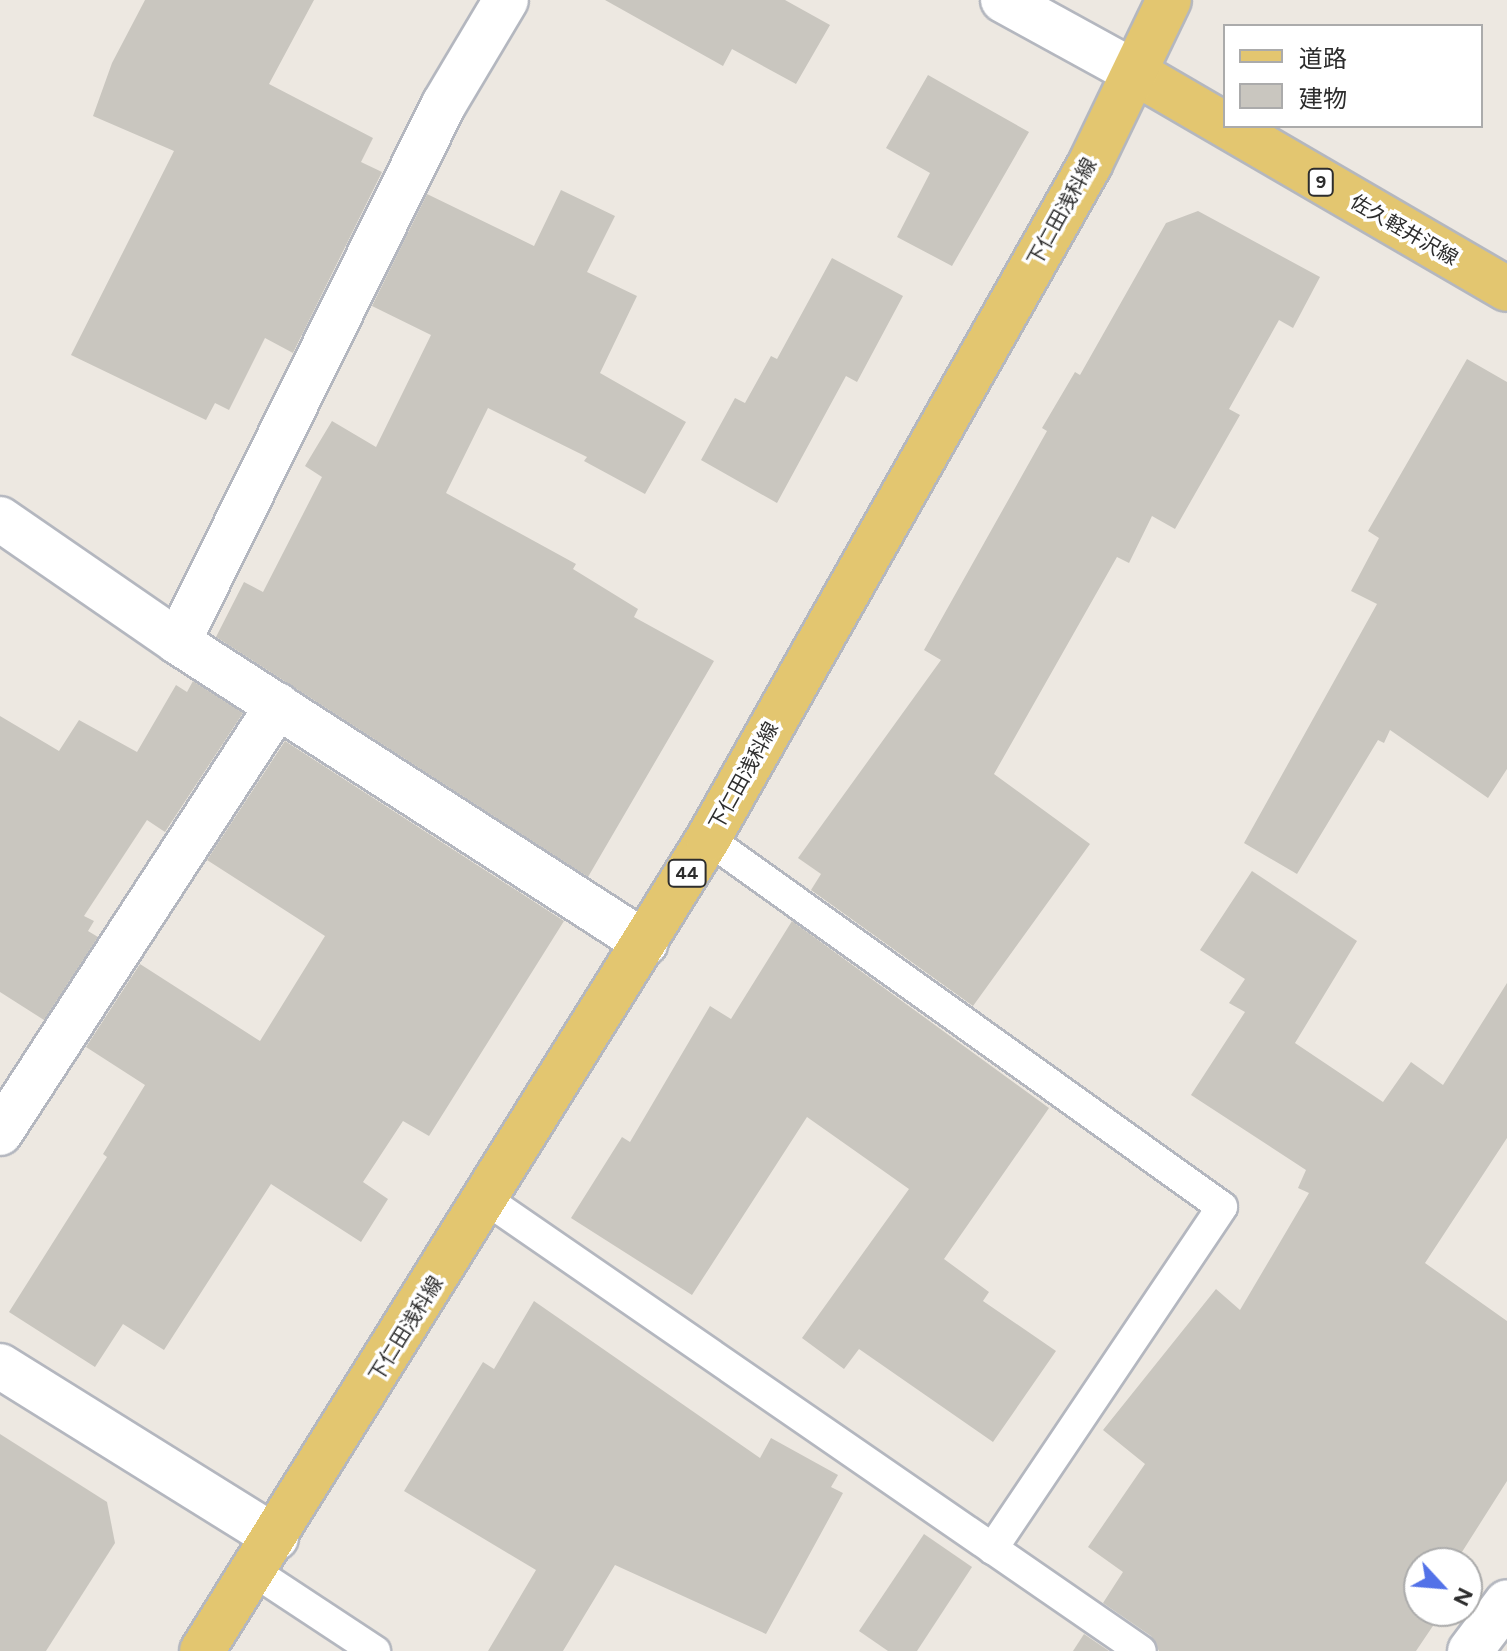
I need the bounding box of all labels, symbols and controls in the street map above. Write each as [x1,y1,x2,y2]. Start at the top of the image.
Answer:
legend [1223,24,1483,128]
text: 道路 [1299,44,1347,73]
text: 建物 [1299,84,1347,113]
street label: 下仁田浅科線 [1022,154,1102,270]
road number: 9 [1307,168,1335,196]
street label: 佐久軽井沢線 [1346,190,1462,270]
street label: 下仁田浅科線 [704,718,784,834]
road number: 44 [667,859,707,887]
street label: 下仁田浅科線 [364,1272,448,1386]
north arrow [1403,1547,1483,1627]
text: N [1447,1583,1479,1610]

